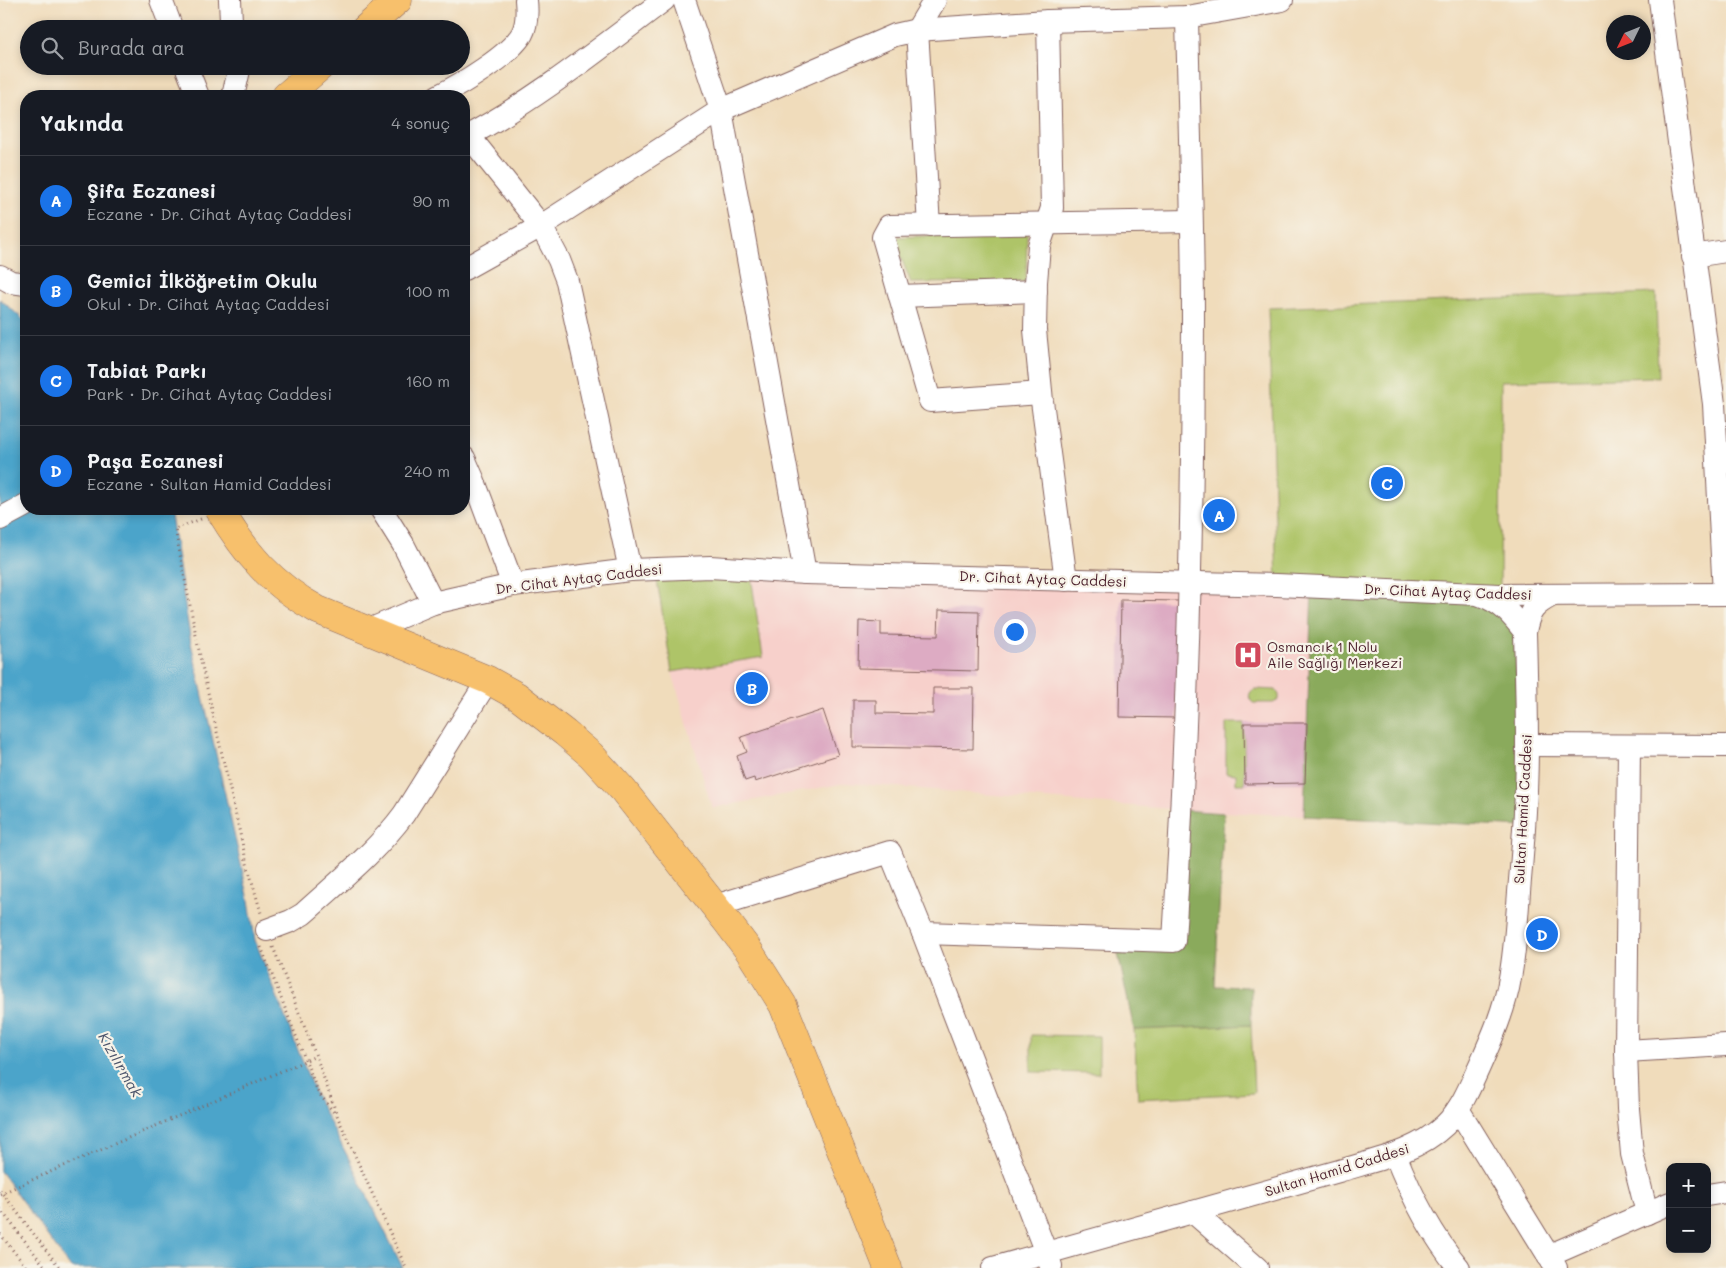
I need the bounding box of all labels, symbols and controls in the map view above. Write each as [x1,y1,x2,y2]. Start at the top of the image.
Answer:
north arrow [1606,15,1651,60]
search box [20,20,470,75]
icon: search [38,34,66,62]
text: Burada ara [78,35,185,60]
text: Yakında [40,109,124,136]
text: 4 sonuç [391,112,450,133]
text: Şifa Eczanesi [87,178,216,203]
text: A [50,190,62,211]
text: 90 m [413,190,450,211]
text: Eczane · Dr. Cihat Aytaç Caddesi [87,203,352,224]
text: Gemici İlköğretim Okulu [87,268,318,293]
text: B [51,280,61,301]
text: 100 m [405,280,450,301]
text: Okul · Dr. Cihat Aytaç Caddesi [87,293,330,314]
text: Tabiat Parkı [87,358,207,383]
text: C [50,370,62,391]
text: 160 m [405,370,450,391]
text: Park · Dr. Cihat Aytaç Caddesi [87,383,332,404]
text: Paşa Eczanesi [87,448,224,473]
text: D [50,460,62,481]
text: 240 m [404,460,450,481]
pin: C [1371,464,1403,502]
text: Eczane · Sultan Hamid Caddesi [87,473,332,494]
pin: A [1203,496,1235,534]
street label: Dr. Cihat Aytaç Caddesi [495,559,663,598]
street label: Dr. Cihat Aytaç Caddesi [959,566,1127,591]
street label: Dr. Cihat Aytaç Caddesi [1364,579,1532,604]
your location [1002,619,1028,645]
place label: Osmancık 1 Nolu Aile Sağlığı Merkezi [1267,637,1402,672]
hospital icon: Osmancık 1 Nolu Aile Sağlığı Merkezi [1233,640,1263,670]
pin: B [736,669,768,707]
street label: Sultan Hamid Caddesi [1509,734,1536,884]
pin: D [1526,915,1558,953]
water label: Kızılırmak [94,1028,148,1102]
street label: Sultan Hamid Caddesi [1262,1139,1411,1201]
map controls [1666,1163,1711,1253]
button: + [1666,1163,1711,1208]
button: − [1666,1208,1711,1253]

